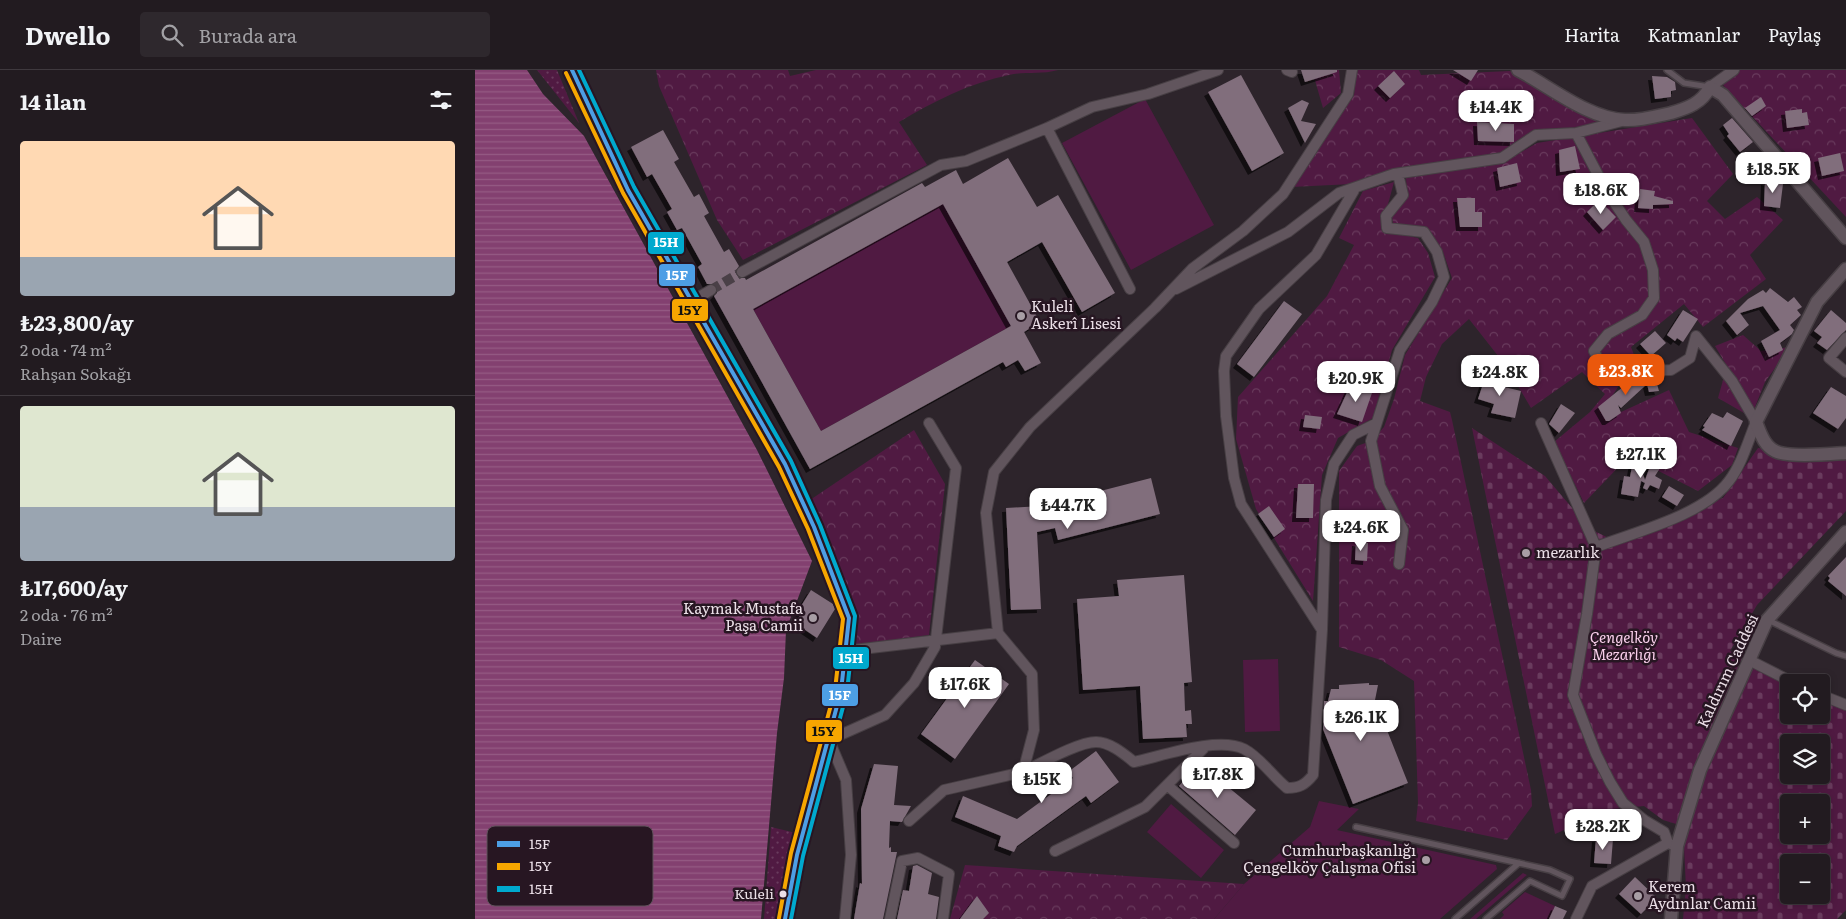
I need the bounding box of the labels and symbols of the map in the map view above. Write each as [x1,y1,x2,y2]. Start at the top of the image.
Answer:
pin: ₺14.4K [1455,90,1537,132]
pin: ₺18.5K [1732,152,1814,194]
pin: ₺18.6K [1560,172,1642,215]
line badge: 15H [647,231,685,255]
text: 15H [653,231,679,251]
line badge: 15F [658,263,696,287]
text: 15F [666,264,688,284]
place label: Kuleli Askerî Lisesi [1031,294,1121,334]
line badge: 15Y [671,298,709,322]
text: 15Y [678,299,702,319]
marker: Kuleli Askerî Lisesi [1015,310,1027,322]
pin: ₺24.8K [1459,354,1541,397]
pin: ₺23.8K [1585,354,1667,396]
pin: ₺20.9K [1315,360,1397,403]
pin: ₺27.1K [1600,436,1682,479]
pin: ₺44.7K [1027,488,1109,530]
pin: ₺24.6K [1320,510,1402,552]
place label: mezarlık [1536,540,1600,563]
marker: mezarlık [1520,547,1532,559]
place label: Kaymak Mustafa Paşa Camii [683,596,804,636]
street label: Kaldırım Caddesi [1690,610,1763,731]
marker: Kaymak Mustafa Paşa Camii [807,612,819,624]
park label: Çengelköy Mezarlığı [1590,625,1658,665]
line badge: 15H [832,646,870,670]
text: 15H [838,647,864,667]
pin: ₺17.6K [924,666,1006,709]
line badge: 15F [821,683,859,707]
text: 15F [829,684,851,704]
pin: ₺26.1K [1320,700,1402,742]
line badge: 15Y [805,719,843,743]
text: 15Y [812,720,836,740]
pin: ₺17.8K [1177,756,1259,799]
pin: ₺15K [1012,762,1072,804]
pin: ₺28.2K [1562,808,1644,851]
legend [487,826,653,906]
text: 15F [529,833,551,853]
place label: Cumhurbaşkanlığı Çengelköy Çalışma Ofisi [1243,838,1416,878]
marker: Cumhurbaşkanlığı Çengelköy Çalışma Ofisi [1420,854,1432,866]
text: 15Y [529,855,552,875]
place label: Kerem Aydınlar Camii [1648,874,1756,914]
text: 15H [529,878,554,898]
place label: Kuleli [734,883,774,903]
marker: Kuleli [778,889,788,899]
marker: Kerem Aydınlar Camii [1632,890,1644,902]

